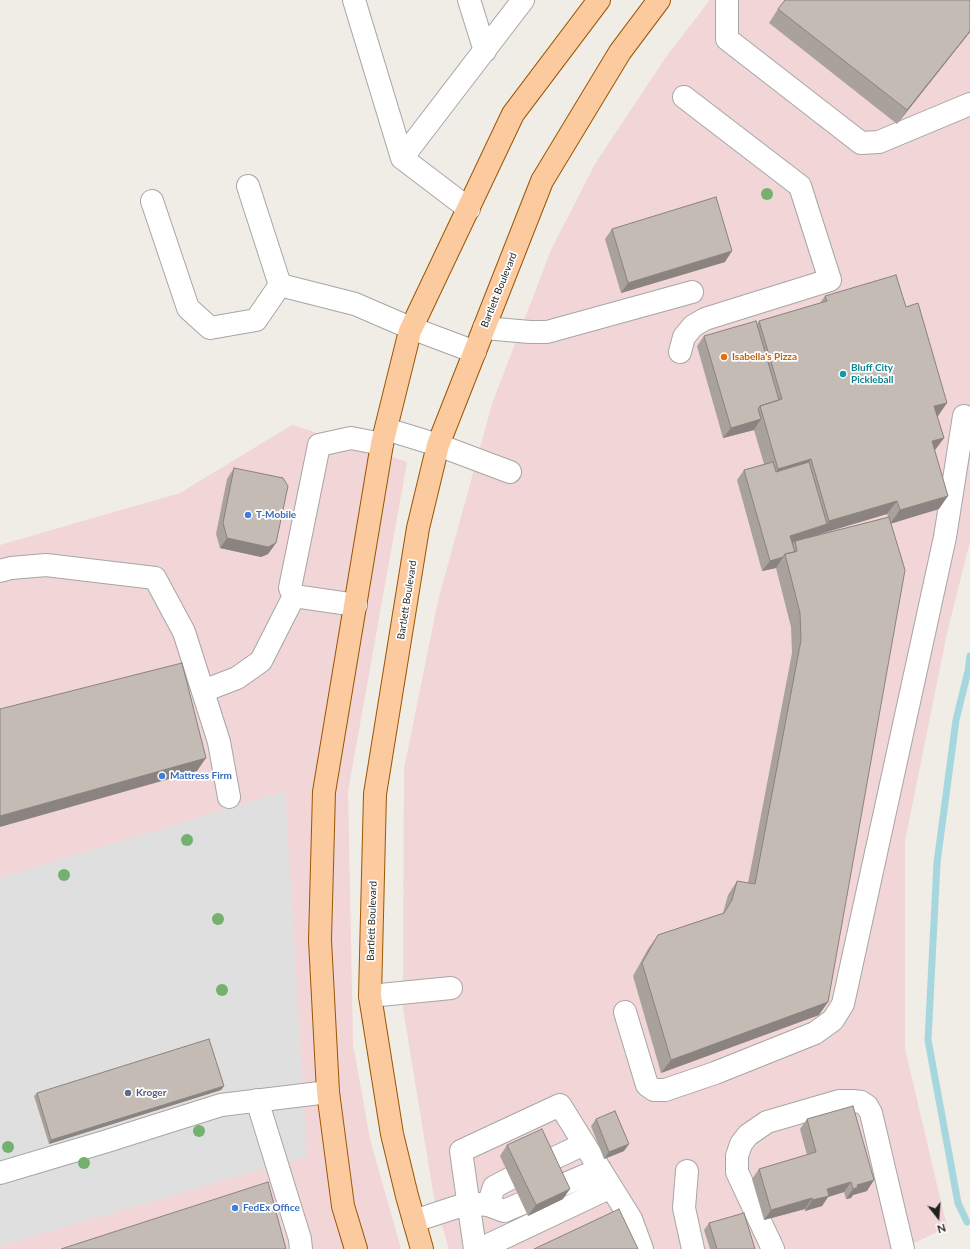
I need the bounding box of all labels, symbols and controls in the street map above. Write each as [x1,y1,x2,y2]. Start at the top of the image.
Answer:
street label: Bartlett Boulevard [478,251,520,329]
place label: Isabella's Pizza [732,351,797,363]
marker: Isabella's Pizza [719,352,729,362]
place label: Bluff City Pickleball [851,362,893,386]
marker: Bluff City Pickleball [838,369,848,379]
place label: T-Mobile [256,509,296,521]
marker: T-Mobile [243,510,253,520]
street label: Bartlett Boulevard [395,560,419,640]
place label: Mattress Firm [170,770,232,782]
marker: Mattress Firm [157,771,167,781]
street label: Bartlett Boulevard [365,881,379,961]
place label: Kroger [136,1087,166,1099]
marker: Kroger [123,1088,133,1098]
north arrow [918,1197,958,1237]
place label: FedEx Office [243,1202,300,1214]
marker: FedEx Office [230,1203,240,1213]
text: N [936,1221,948,1236]

